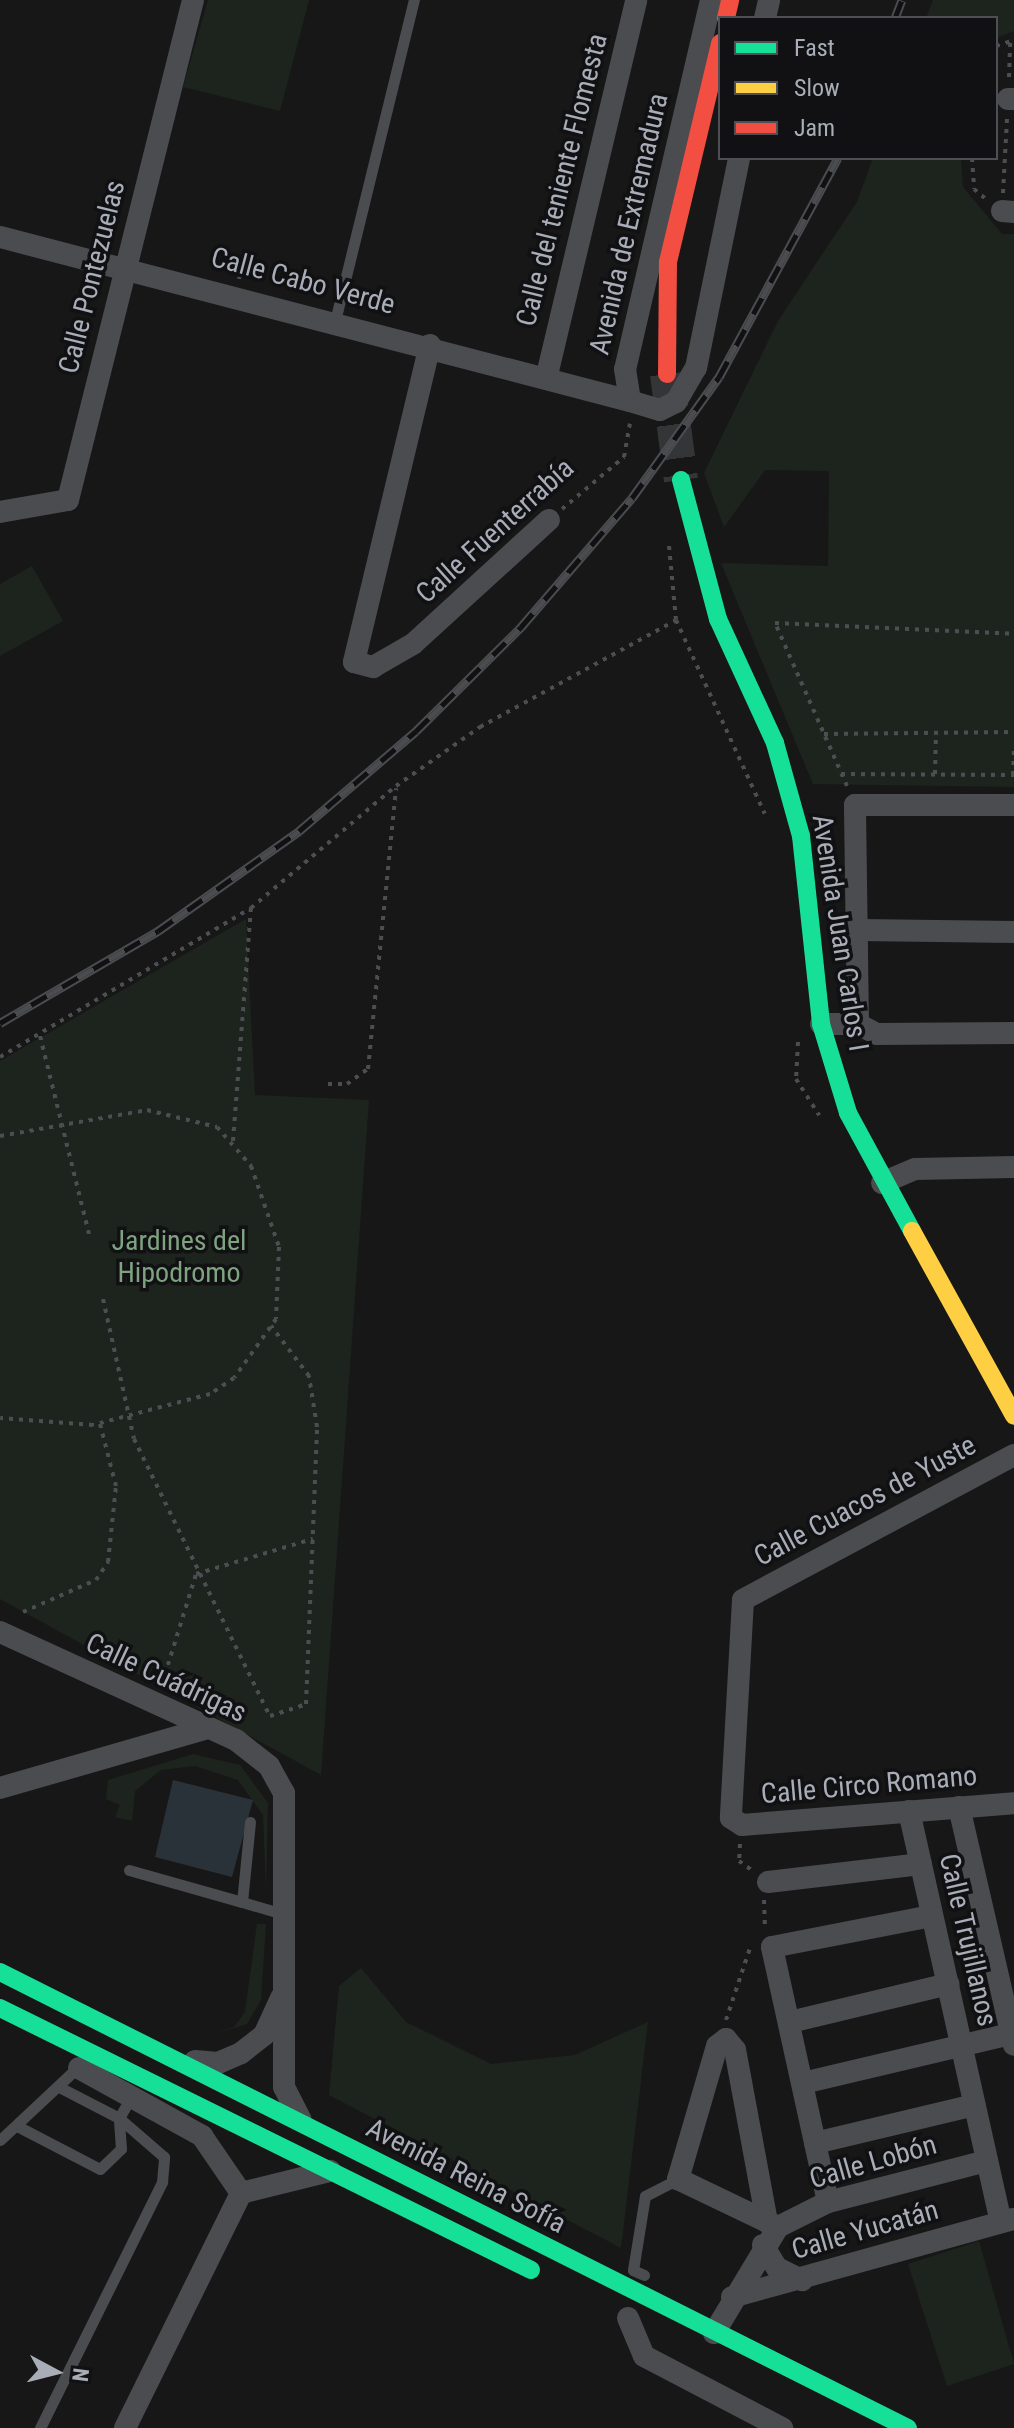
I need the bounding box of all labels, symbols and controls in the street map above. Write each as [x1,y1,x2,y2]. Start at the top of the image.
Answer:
legend [718,16,998,160]
street label: Calle del teniente Flomesta [509,30,615,330]
text: Fast [794,34,835,62]
text: Slow [794,74,840,102]
street label: Avenida de Extremadura [583,90,675,358]
text: Jam [794,114,835,142]
street label: Calle Pontezuelas [52,177,132,377]
street label: Calle Cabo Verde [207,240,399,322]
street label: Calle Fuenterrabía [409,452,581,610]
street label: Avenida Juan Carlos I [805,812,875,1054]
park label: Jardines del Hipodromo [112,1224,246,1290]
street label: Calle Cuacos de Yuste [749,1428,981,1574]
street label: Calle Cuádrigas [80,1626,252,1730]
street label: Calle Circo Romano [760,1759,978,1811]
street label: Calle Trujillanos [932,1850,1004,2030]
street label: Avenida Reina Sofía [361,2111,571,2241]
street label: Calle Lobón [806,2128,940,2196]
street label: Calle Yucatán [788,2193,942,2267]
north arrow [16,2332,96,2412]
text: N [67,2367,94,2383]

